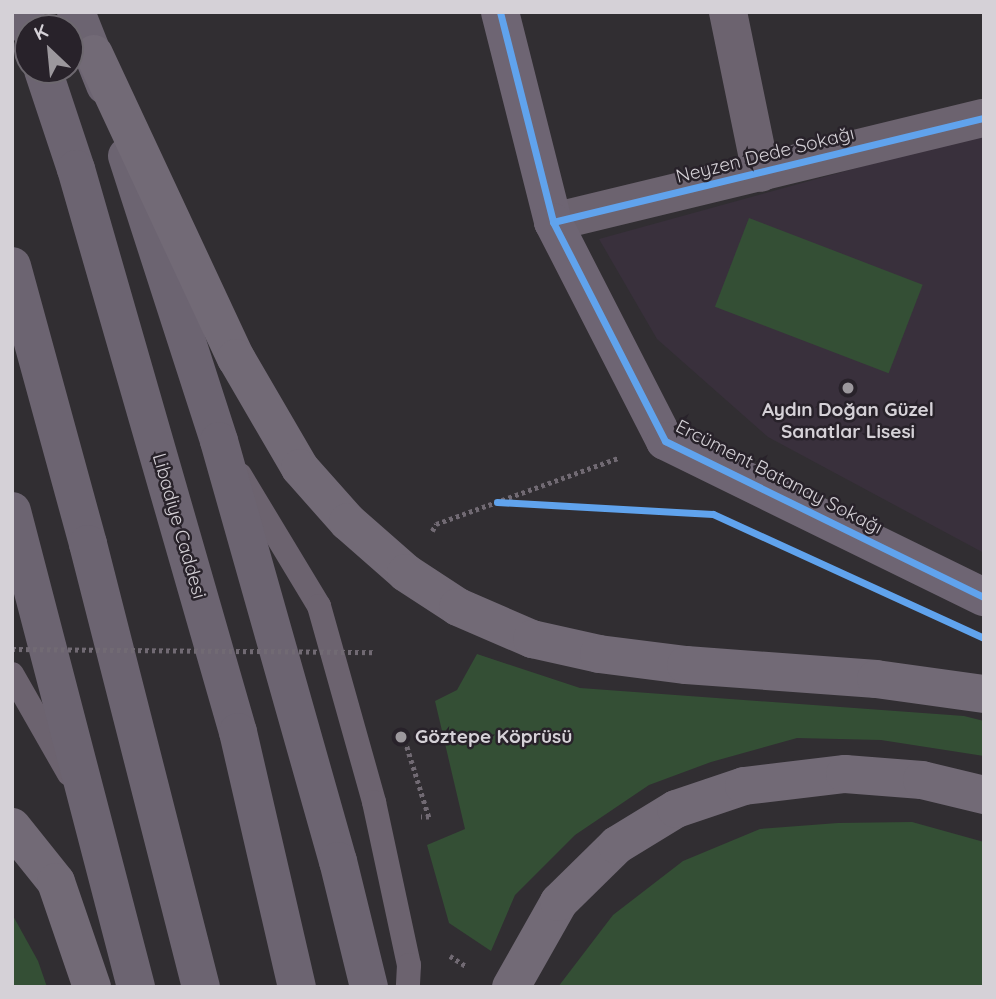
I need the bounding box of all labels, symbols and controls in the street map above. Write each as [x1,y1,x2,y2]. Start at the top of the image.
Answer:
north arrow [14,14,84,84]
text: K [30,18,52,45]
street label: Neyzen Dede Sokağı [674,122,856,188]
marker: Aydın Doğan Güzel Sanatlar Lisesi [840,380,856,396]
place label: Aydın Doğan Güzel Sanatlar Lisesi [762,399,934,443]
street label: Ercüment Batanay Sokağı [672,415,886,539]
street label: Libadiye Caddesi [147,451,211,601]
place label: Göztepe Köprüsü [415,726,572,748]
marker: Göztepe Köprüsü [393,729,409,745]

